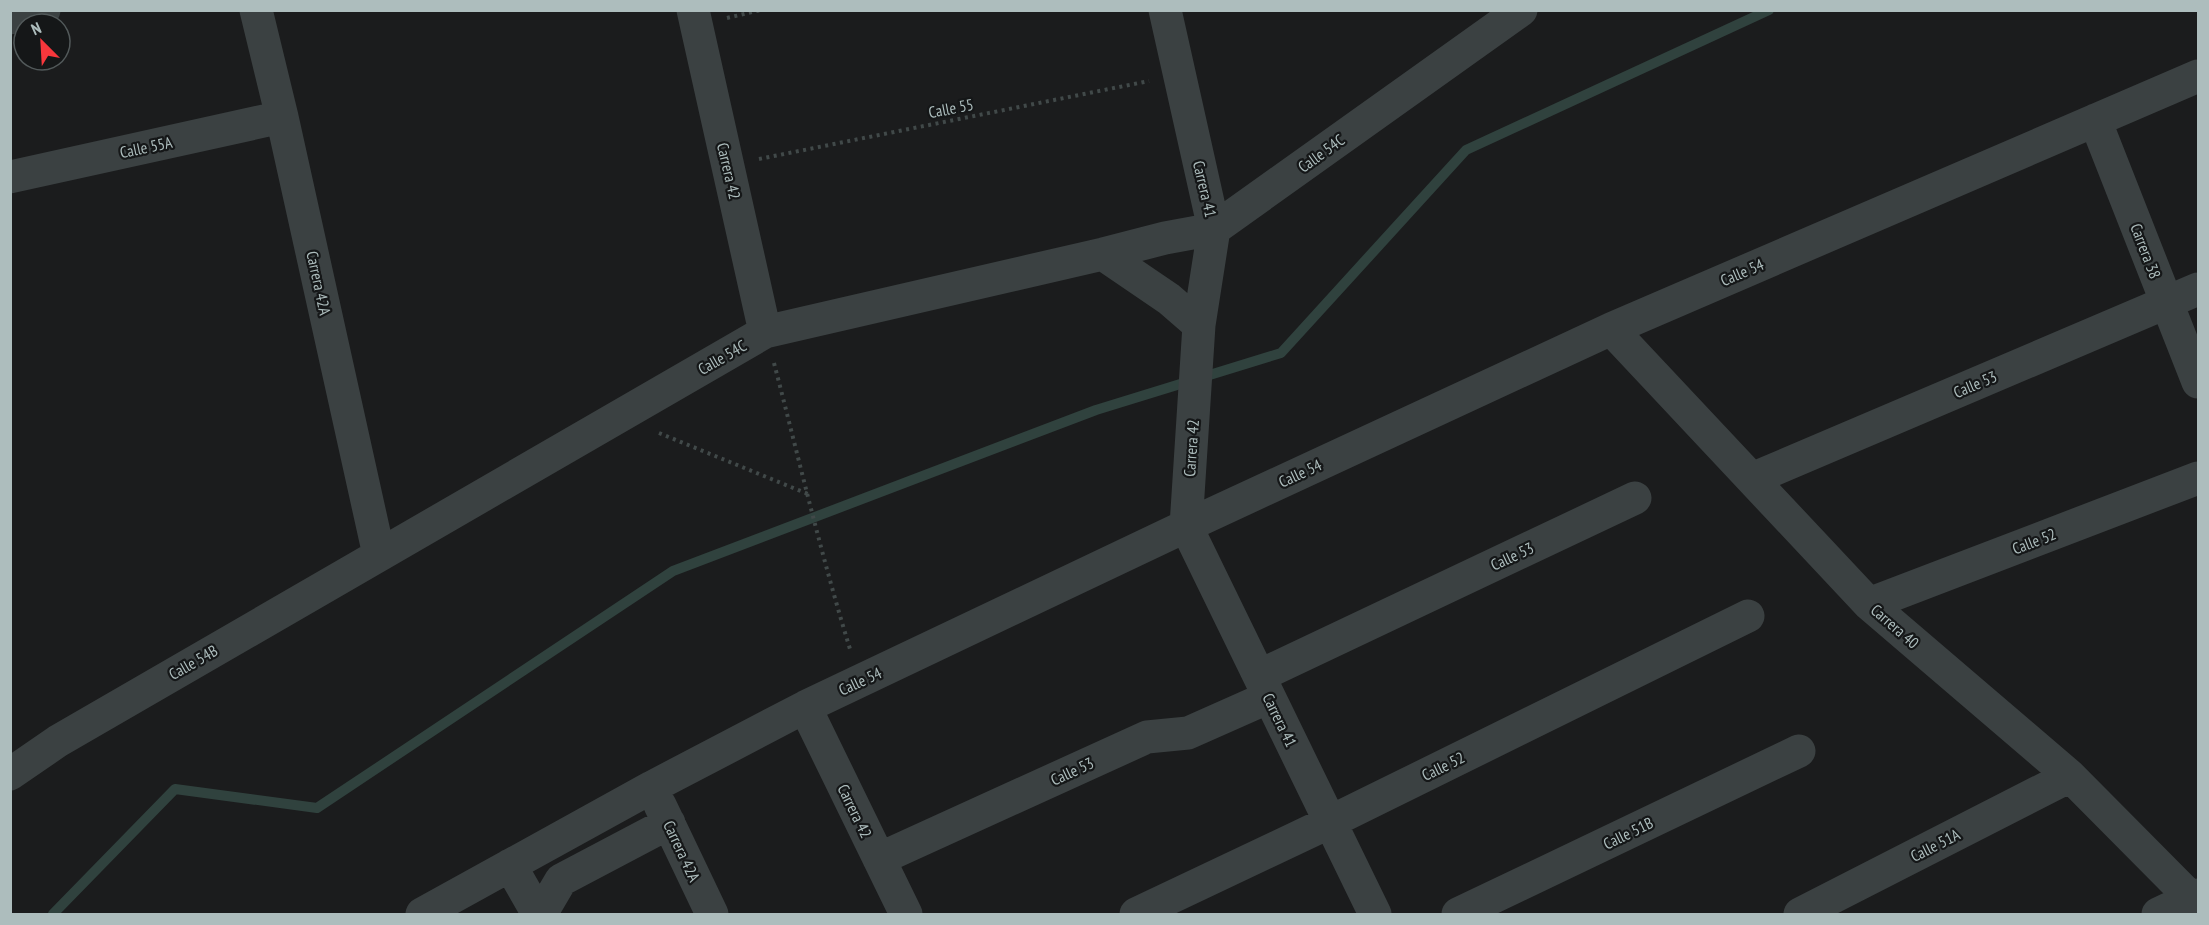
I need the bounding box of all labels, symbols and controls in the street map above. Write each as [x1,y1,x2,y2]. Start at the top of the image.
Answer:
north arrow [12,12,72,72]
text: N [28,17,44,39]
street label: Calle 55 [927,94,975,122]
street label: Calle 54C [1294,129,1348,177]
street label: Calle 55A [118,132,174,162]
street label: Carrera 42 [713,141,745,201]
street label: Carrera 41 [1189,159,1221,219]
street label: Carrera 38 [2126,221,2166,281]
street label: Carrera 42A [302,249,336,317]
street label: Calle 54 [1717,254,1767,290]
street label: Calle 54C [694,335,750,379]
street label: Calle 53 [1950,366,2000,402]
street label: Carrera 42 [1179,419,1203,477]
street label: Calle 54 [1275,454,1325,492]
street label: Calle 52 [2009,524,2059,558]
street label: Calle 53 [1487,537,1537,575]
street label: Carrera 40 [1867,600,1923,652]
street label: Calle 54B [165,640,221,684]
street label: Calle 54 [835,662,885,700]
street label: Carrera 41 [1258,690,1302,750]
street label: Calle 52 [1418,747,1468,785]
street label: Calle 53 [1047,752,1097,790]
street label: Carrera 42 [833,781,877,841]
street label: Calle 51B [1600,812,1656,854]
street label: Carrera 42A [659,817,705,885]
street label: Calle 51A [1907,824,1964,866]

